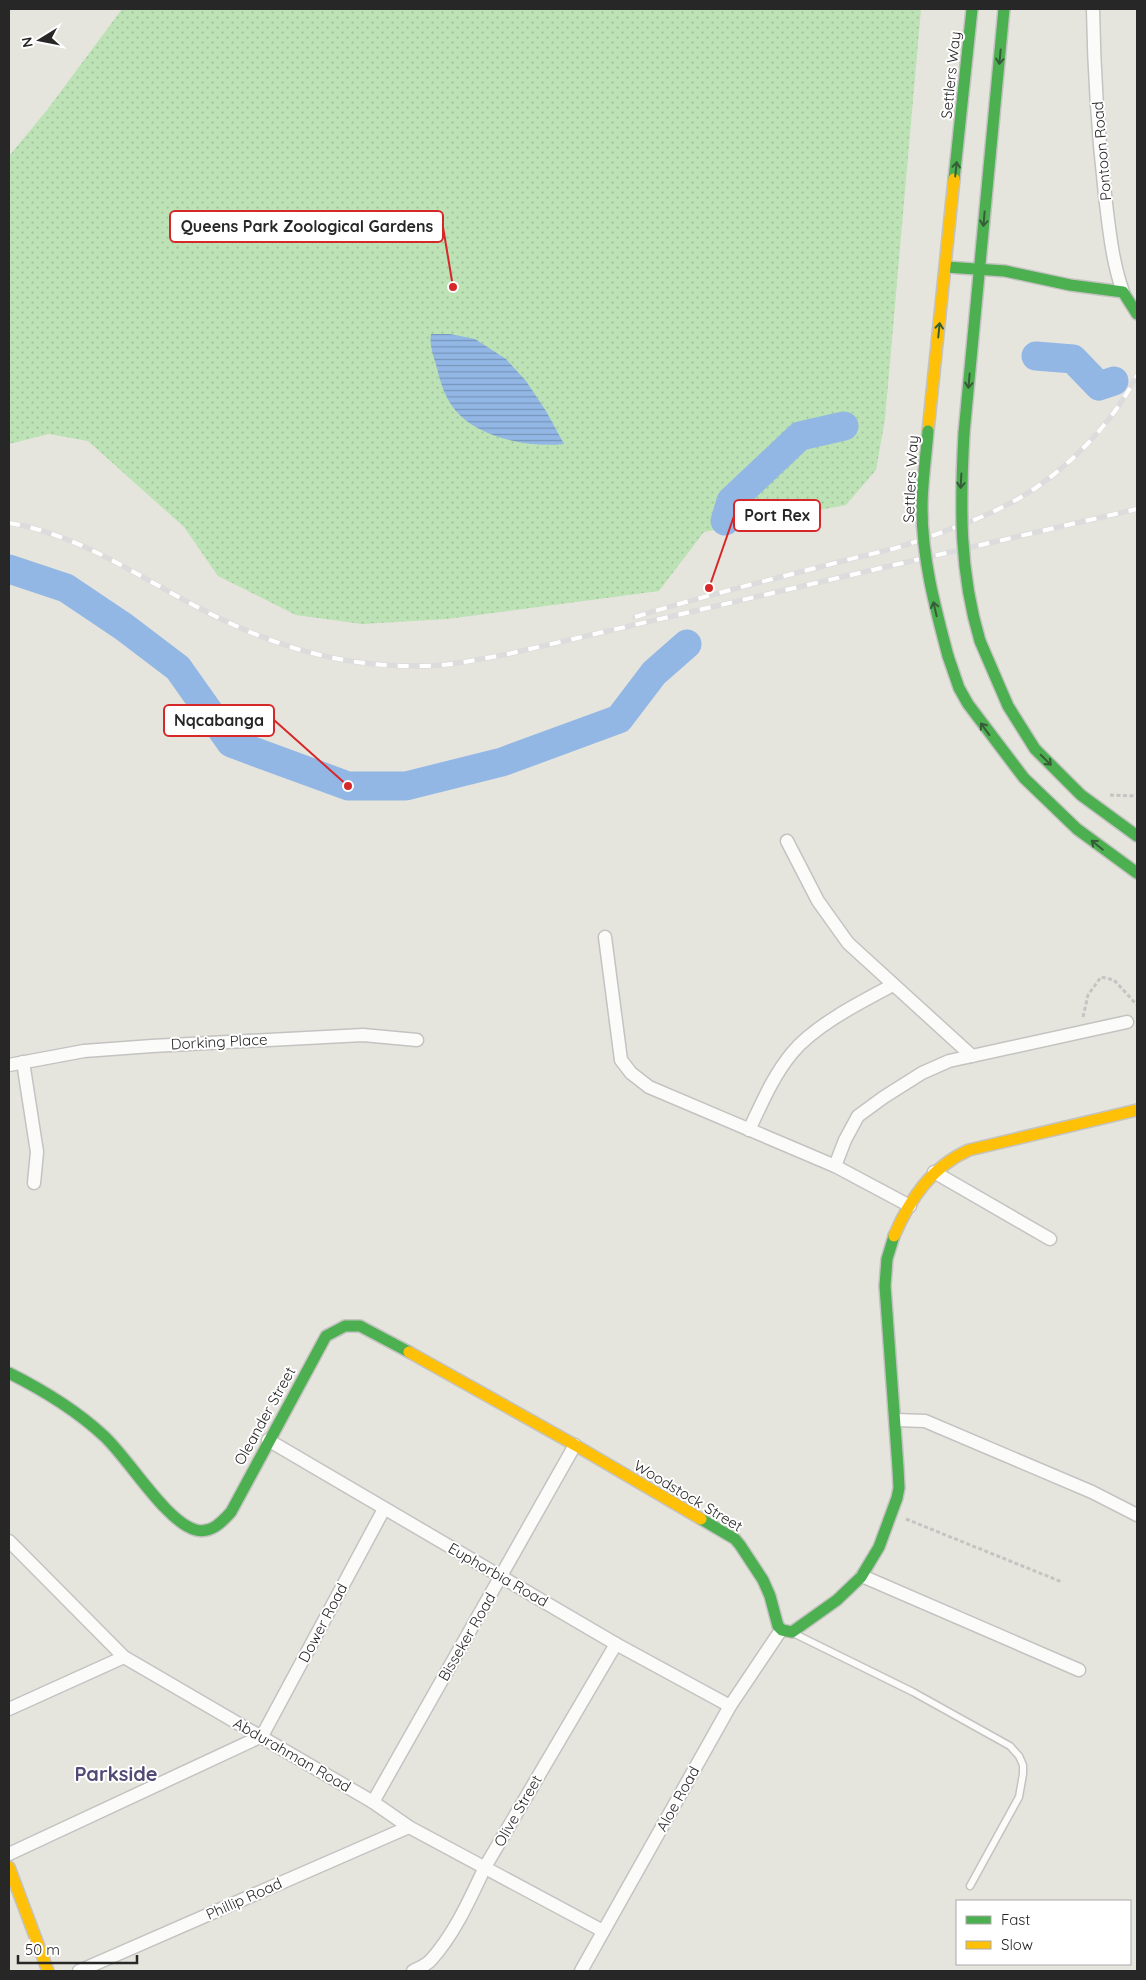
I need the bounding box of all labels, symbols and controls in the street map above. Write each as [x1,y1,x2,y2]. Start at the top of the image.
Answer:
north arrow [15,15,65,65]
street label: Settlers Way [936,30,965,120]
text: N [17,36,37,49]
one-way arrow [995,49,1004,65]
street label: Pontoon Road [1088,101,1115,202]
one-way arrow [951,161,961,177]
callout: Queens Park Zoological Gardens [170,211,443,242]
one-way arrow [979,211,989,227]
text: Queens Park Zoological Gardens [181,216,434,236]
one-way arrow [934,323,944,339]
one-way arrow [964,373,974,389]
street label: Settlers Way [899,435,922,523]
one-way arrow [957,473,966,489]
callout: Port Rex [734,500,820,531]
text: Port Rex [744,505,810,525]
one-way arrow [930,601,939,617]
callout: Nqcabanga [164,705,274,736]
text: Nqcabanga [174,710,264,730]
one-way arrow [980,722,990,736]
one-way arrow [1039,753,1051,765]
one-way arrow [1091,840,1104,851]
street label: Dorking Place [170,1029,268,1054]
street label: Oleander Street [230,1363,299,1468]
street label: Woodstock Street [630,1456,746,1536]
street label: Euphorbia Road [445,1538,552,1611]
street label: Dower Road [294,1580,351,1666]
street label: Bisseker Road [434,1589,499,1684]
street label: Abdurahman Road [230,1713,354,1796]
district label: Parkside [74,1761,158,1786]
street label: Aloe Road [652,1763,703,1835]
street label: Olive Street [489,1772,546,1850]
street label: Phillip Road [203,1873,285,1924]
legend [956,1900,1131,1965]
text: Fast [1001,1910,1030,1929]
scale bar [18,1932,136,1964]
text: Slow [1001,1935,1033,1954]
text: 50 m [25,1940,60,1959]

